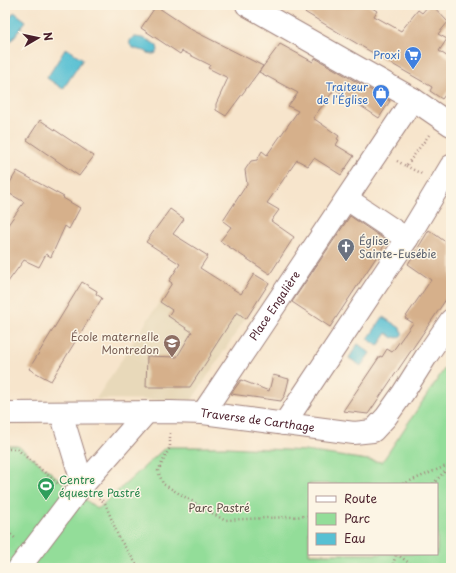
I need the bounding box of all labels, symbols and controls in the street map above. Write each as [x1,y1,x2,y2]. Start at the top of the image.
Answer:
north arrow [18,18,58,58]
text: N [39,31,57,42]
supermarket icon: Proxi [403,45,423,70]
place label: Proxi [373,46,400,63]
place label: Traiteur de l'Église [317,78,369,108]
shop icon: Traiteur de l'Église [371,83,391,108]
place label: Église Sainte-Eusébie [359,232,437,262]
church icon: Église Sainte-Eusébie [336,237,356,262]
street label: Place Engalière [245,267,304,344]
place label: École maternelle Montredon [71,328,159,358]
school or university icon: École maternelle Montredon [162,333,182,358]
street label: Traverse de Carthage [199,404,316,436]
place label: Centre équestre Pastré [59,471,140,501]
sports icon: Centre équestre Pastré [36,476,56,501]
legend [308,483,438,555]
text: Route [344,489,377,507]
park label: Parc Pastré [188,499,250,516]
text: Parc [344,509,370,527]
text: Eau [344,529,366,547]

